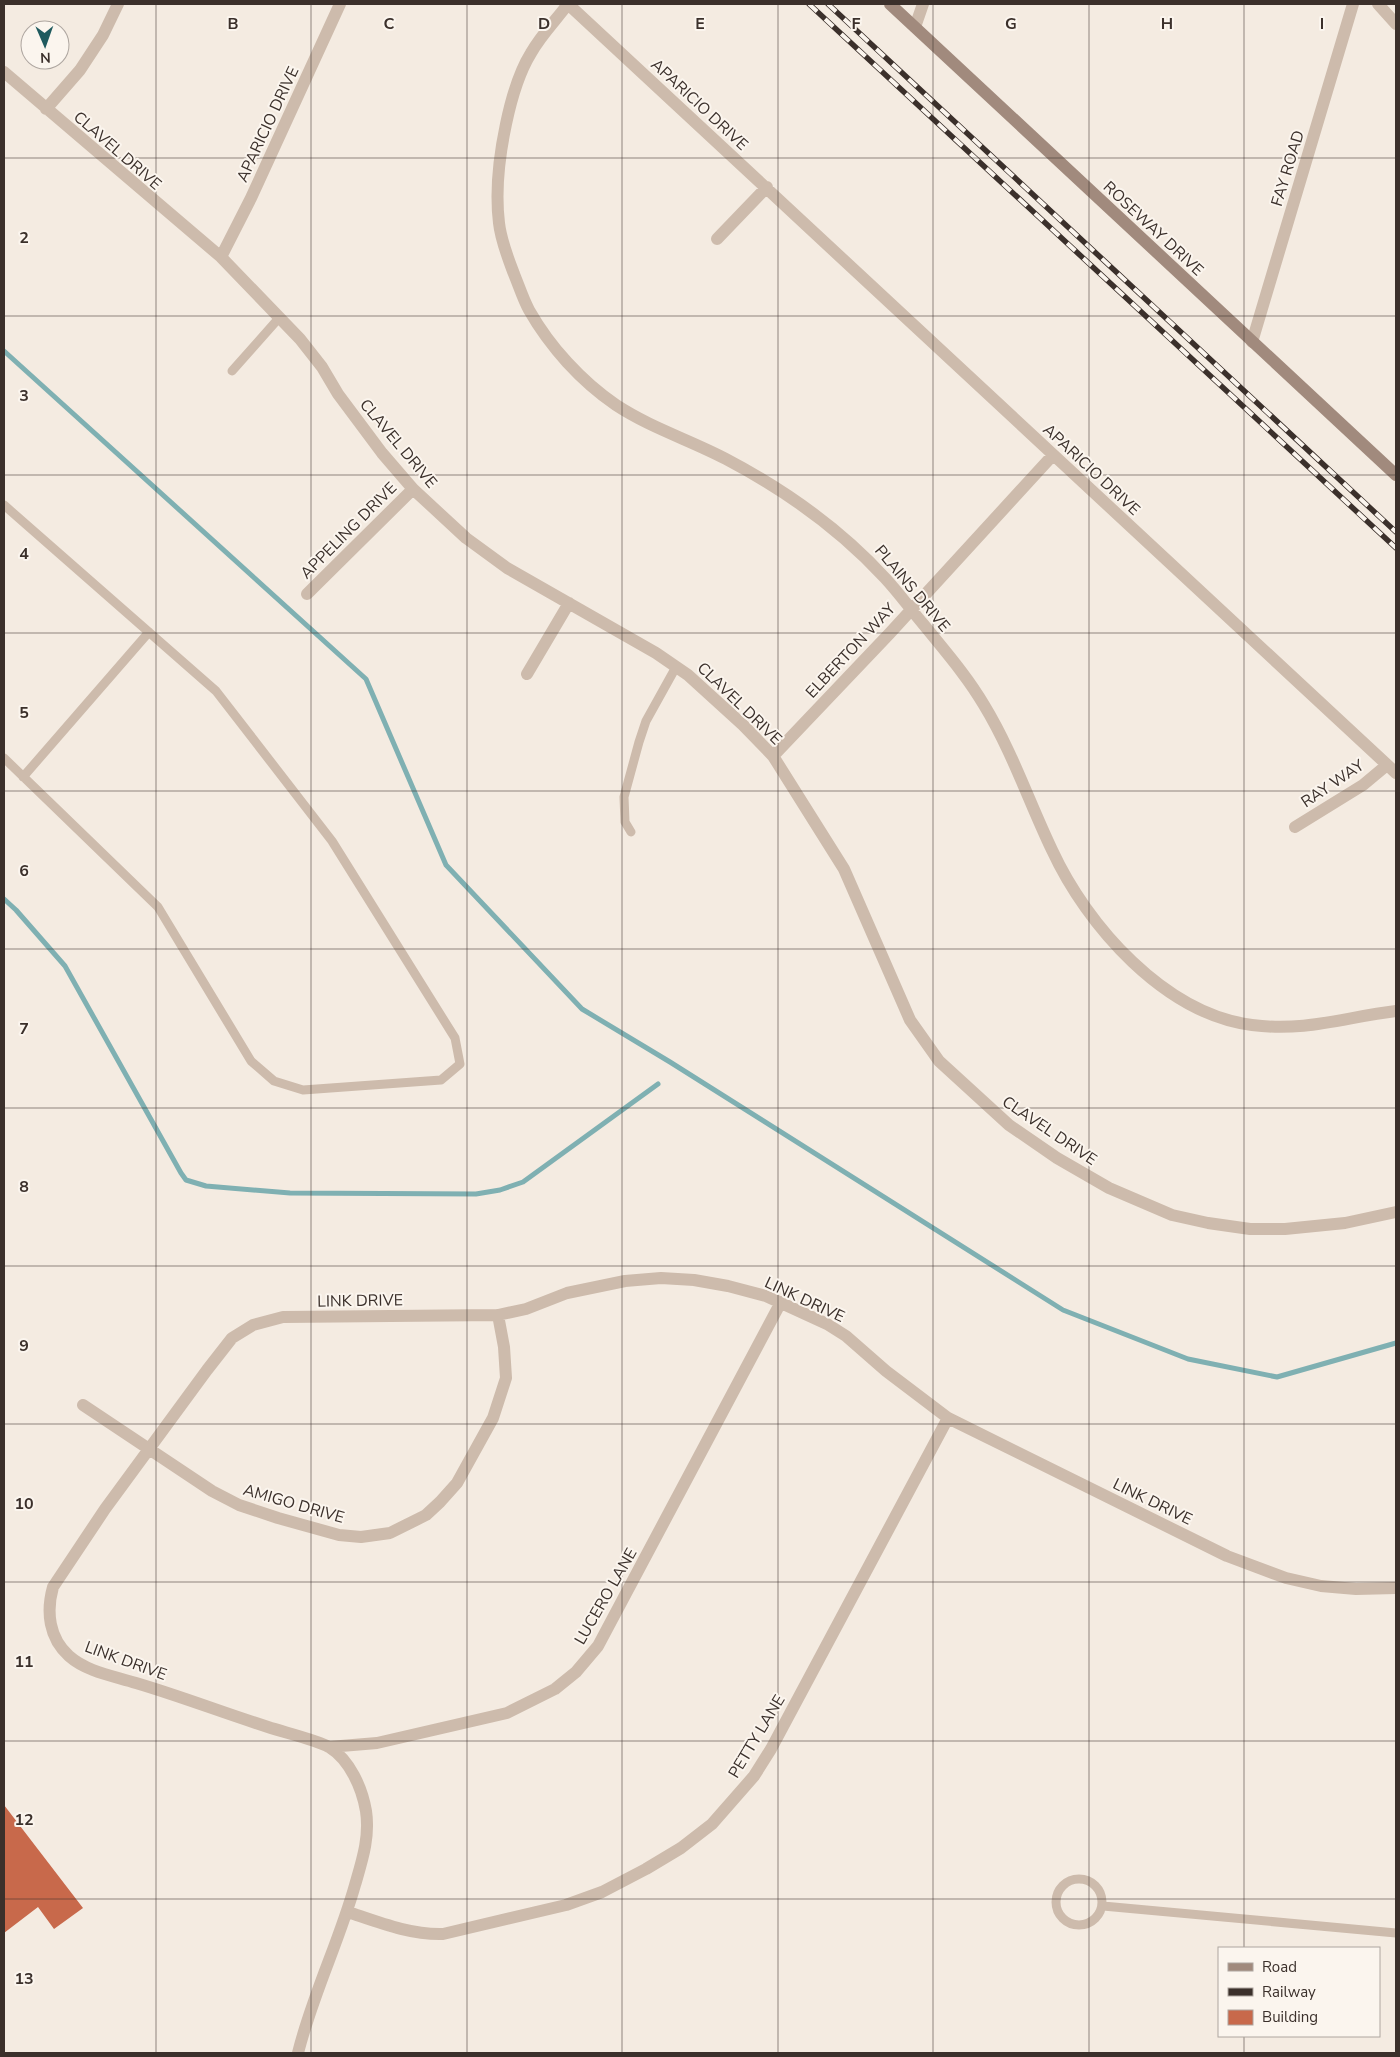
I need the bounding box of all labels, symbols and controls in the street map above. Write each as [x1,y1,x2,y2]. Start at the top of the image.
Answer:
text: B [227,13,239,35]
text: C [384,13,395,35]
text: D [538,13,550,35]
text: E [695,13,705,35]
text: F [852,13,861,35]
text: G [1005,13,1017,35]
text: H [1161,13,1173,35]
text: I [1320,13,1324,35]
north arrow [20,20,70,70]
text: N [40,48,51,67]
street label: APARICIO DRIVE [646,54,753,156]
street label: APARICIO DRIVE [231,63,304,186]
street label: CLAVEL DRIVE [69,106,166,195]
street label: FAY ROAD [1266,128,1310,209]
street label: ROSEWAY DRIVE [1098,176,1208,281]
text: 2 [19,227,29,249]
text: 3 [19,385,29,407]
street label: CLAVEL DRIVE [354,394,442,493]
street label: APARICIO DRIVE [1038,419,1145,521]
street label: APPELING DRIVE [295,477,402,584]
street label: PLAINS DRIVE [869,541,955,637]
text: 4 [19,543,29,565]
street label: ELBERTON WAY [801,598,901,703]
street label: CLAVEL DRIVE [692,658,787,750]
text: 5 [19,702,29,724]
street label: RAY WAY [1297,754,1369,813]
text: 6 [19,860,29,882]
text: 7 [19,1018,29,1040]
street label: CLAVEL DRIVE [998,1091,1101,1171]
text: 8 [19,1176,29,1198]
street label: LINK DRIVE [761,1272,848,1328]
street label: LINK DRIVE [317,1289,403,1313]
text: 9 [19,1335,29,1357]
street label: LINK DRIVE [1109,1473,1196,1531]
street label: AMIGO DRIVE [240,1479,347,1529]
text: 10 [14,1493,34,1515]
street label: LUCERO LANE [569,1544,642,1649]
street label: LINK DRIVE [82,1636,170,1686]
text: 11 [14,1651,34,1673]
street label: PETTY LANE [723,1691,790,1782]
text: 12 [14,1809,34,1831]
legend [1218,1947,1380,2037]
text: Road [1262,1957,1297,1977]
text: 13 [14,1968,34,1990]
text: Railway [1262,1982,1316,2002]
text: Building [1262,2007,1318,2027]

